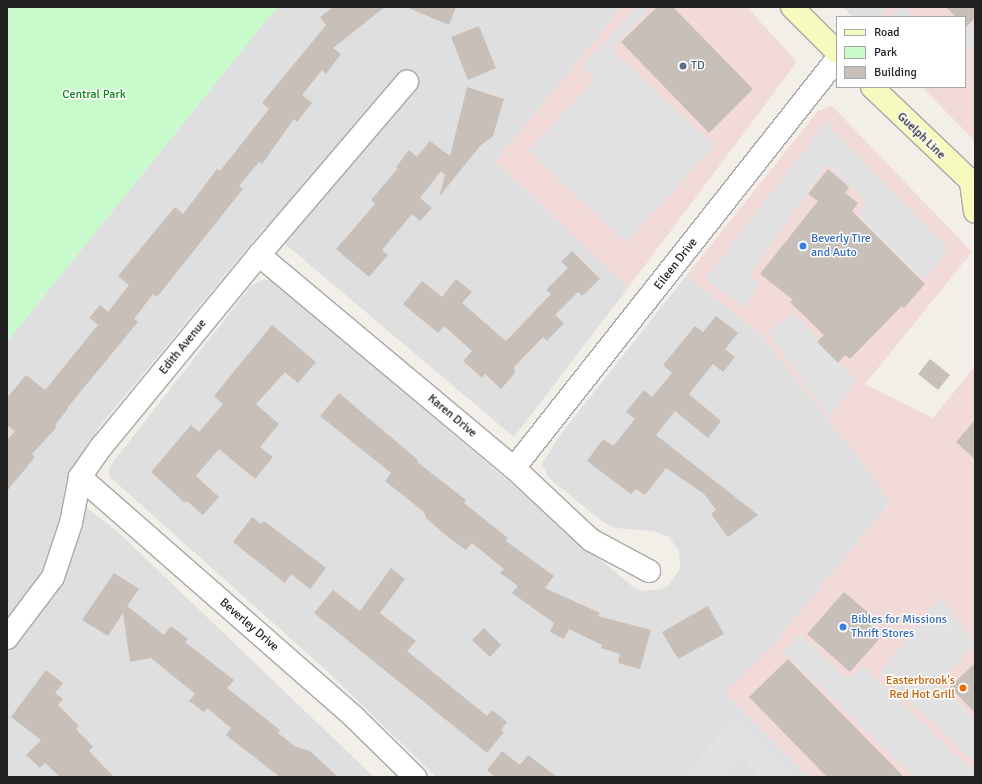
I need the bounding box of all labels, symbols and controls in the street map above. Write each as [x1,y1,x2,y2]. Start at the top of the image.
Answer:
legend [836,16,966,88]
text: Road [874,25,900,40]
text: Park [874,45,897,60]
place label: TD [691,59,705,73]
marker: TD [678,61,688,71]
text: Building [874,65,917,80]
park label: Central Park [62,88,126,102]
street label: Guelph Line [894,110,948,162]
place label: Beverly Tire and Auto [811,232,871,260]
street label: Eileen Drive [651,235,701,293]
marker: Beverly Tire and Auto [798,241,808,251]
street label: Edith Avenue [156,316,210,378]
street label: Karen Drive [425,391,479,441]
street label: Beverley Drive [217,596,281,654]
place label: Bibles for Missions Thrift Stores [851,613,947,641]
marker: Bibles for Missions Thrift Stores [838,622,848,632]
place label: Easterbrook's Red Hot Grill [886,674,955,702]
marker: Easterbrook's Red Hot Grill [958,683,968,693]

